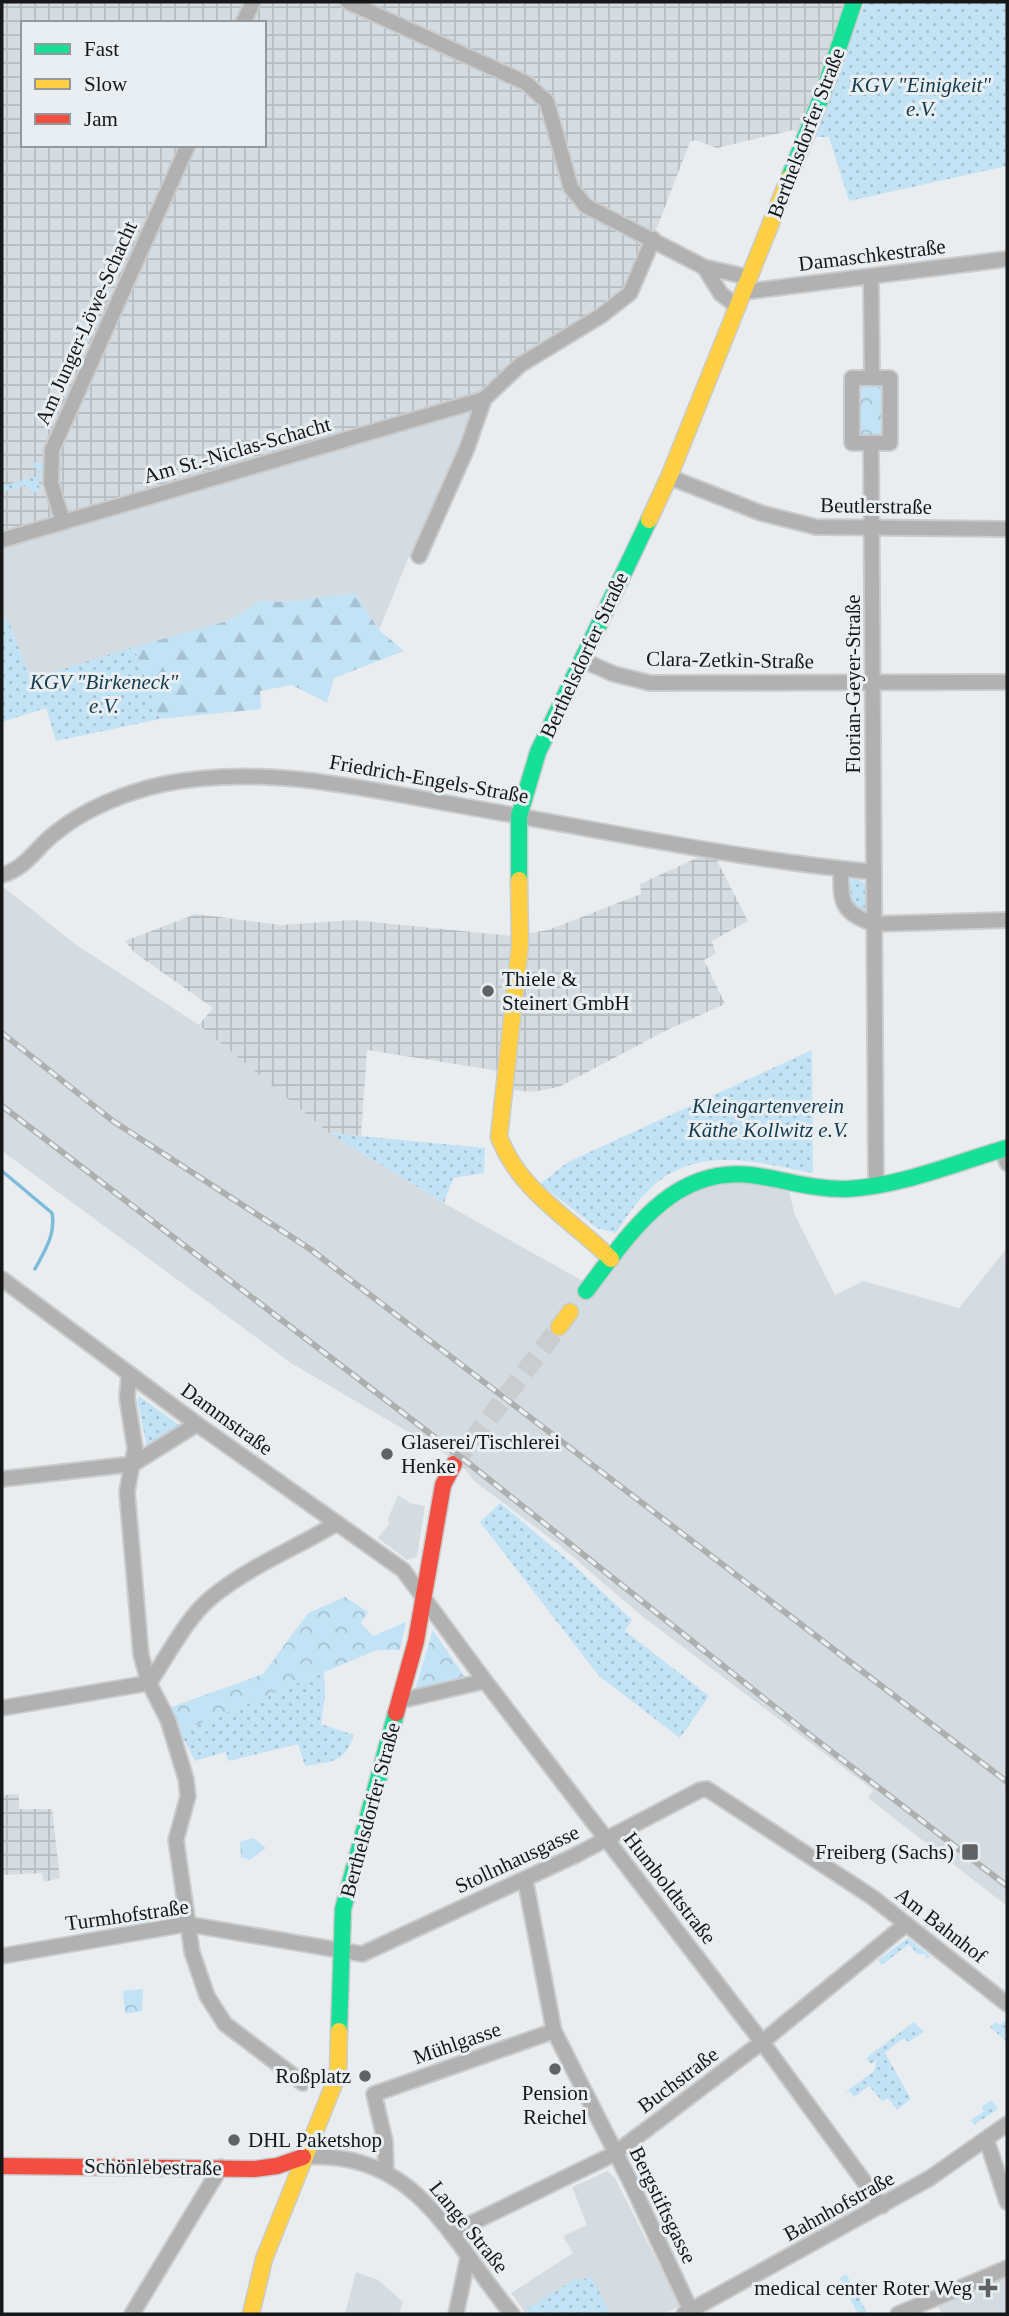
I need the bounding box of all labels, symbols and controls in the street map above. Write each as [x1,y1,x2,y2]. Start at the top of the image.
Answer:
legend [21,21,266,147]
text: Fast [84,37,119,61]
street label: Berthelsdorfer Straße [763,45,849,221]
text: Slow [84,72,128,96]
park label: KGV "Einigkeit" e.V. [850,73,991,121]
text: Jam [84,107,118,131]
street label: Am Junger-Löwe-Schacht [30,217,142,429]
street label: Damaschkestraße [797,234,947,276]
street label: Am St.-Niclas-Schacht [141,412,334,488]
street label: Beutlerstraße [820,493,932,519]
street label: Berthelsdorfer Straße [535,568,633,742]
street label: Florian-Geyer-Straße [841,594,865,774]
street label: Clara-Zetkin-Straße [646,647,814,673]
park label: KGV "Birkeneck" e.V. [29,670,178,718]
street label: Friedrich-Engels-Straße [328,750,530,808]
place label: Thiele & Steinert GmbH [502,967,630,1015]
marker: Thiele & Steinert GmbH [480,983,496,999]
park label: Kleingartenverein Käthe Kollwitz e.V. [687,1094,848,1142]
street label: Dammstraße [177,1378,277,1460]
place label: Glaserei/Tischlerei Henke [401,1430,560,1478]
marker: Glaserei/Tischlerei Henke [379,1446,395,1462]
street label: Berthelsdorfer Straße [335,1720,405,1900]
street label: Stollnhausgasse [451,1820,583,1898]
street label: Humboldtstraße [619,1827,721,1949]
place label: Freiberg (Sachs) [815,1840,954,1864]
marker: Freiberg (Sachs) [960,1842,980,1862]
street label: Am Bahnhof [891,1882,991,1968]
street label: Turmhofstraße [64,1894,190,1936]
street label: Mühlgasse [410,2017,504,2069]
street label: Buchstraße [633,2042,723,2118]
marker: Pension Reichel [547,2061,563,2077]
place label: Roßplatz [275,2064,351,2088]
marker: Roßplatz [357,2068,373,2084]
place label: Pension Reichel [522,2081,589,2129]
place label: DHL Paketshop [248,2128,382,2152]
marker: DHL Paketshop [226,2132,242,2148]
street label: Bergstiftsgasse [624,2143,702,2267]
street label: Schönlebestraße [84,2154,222,2180]
street label: Bahnhofstraße [780,2166,898,2246]
street label: Lange Straße [425,2176,513,2278]
place label: medical center Roter Weg [754,2276,972,2300]
marker: medical center Roter Weg [978,2278,998,2298]

